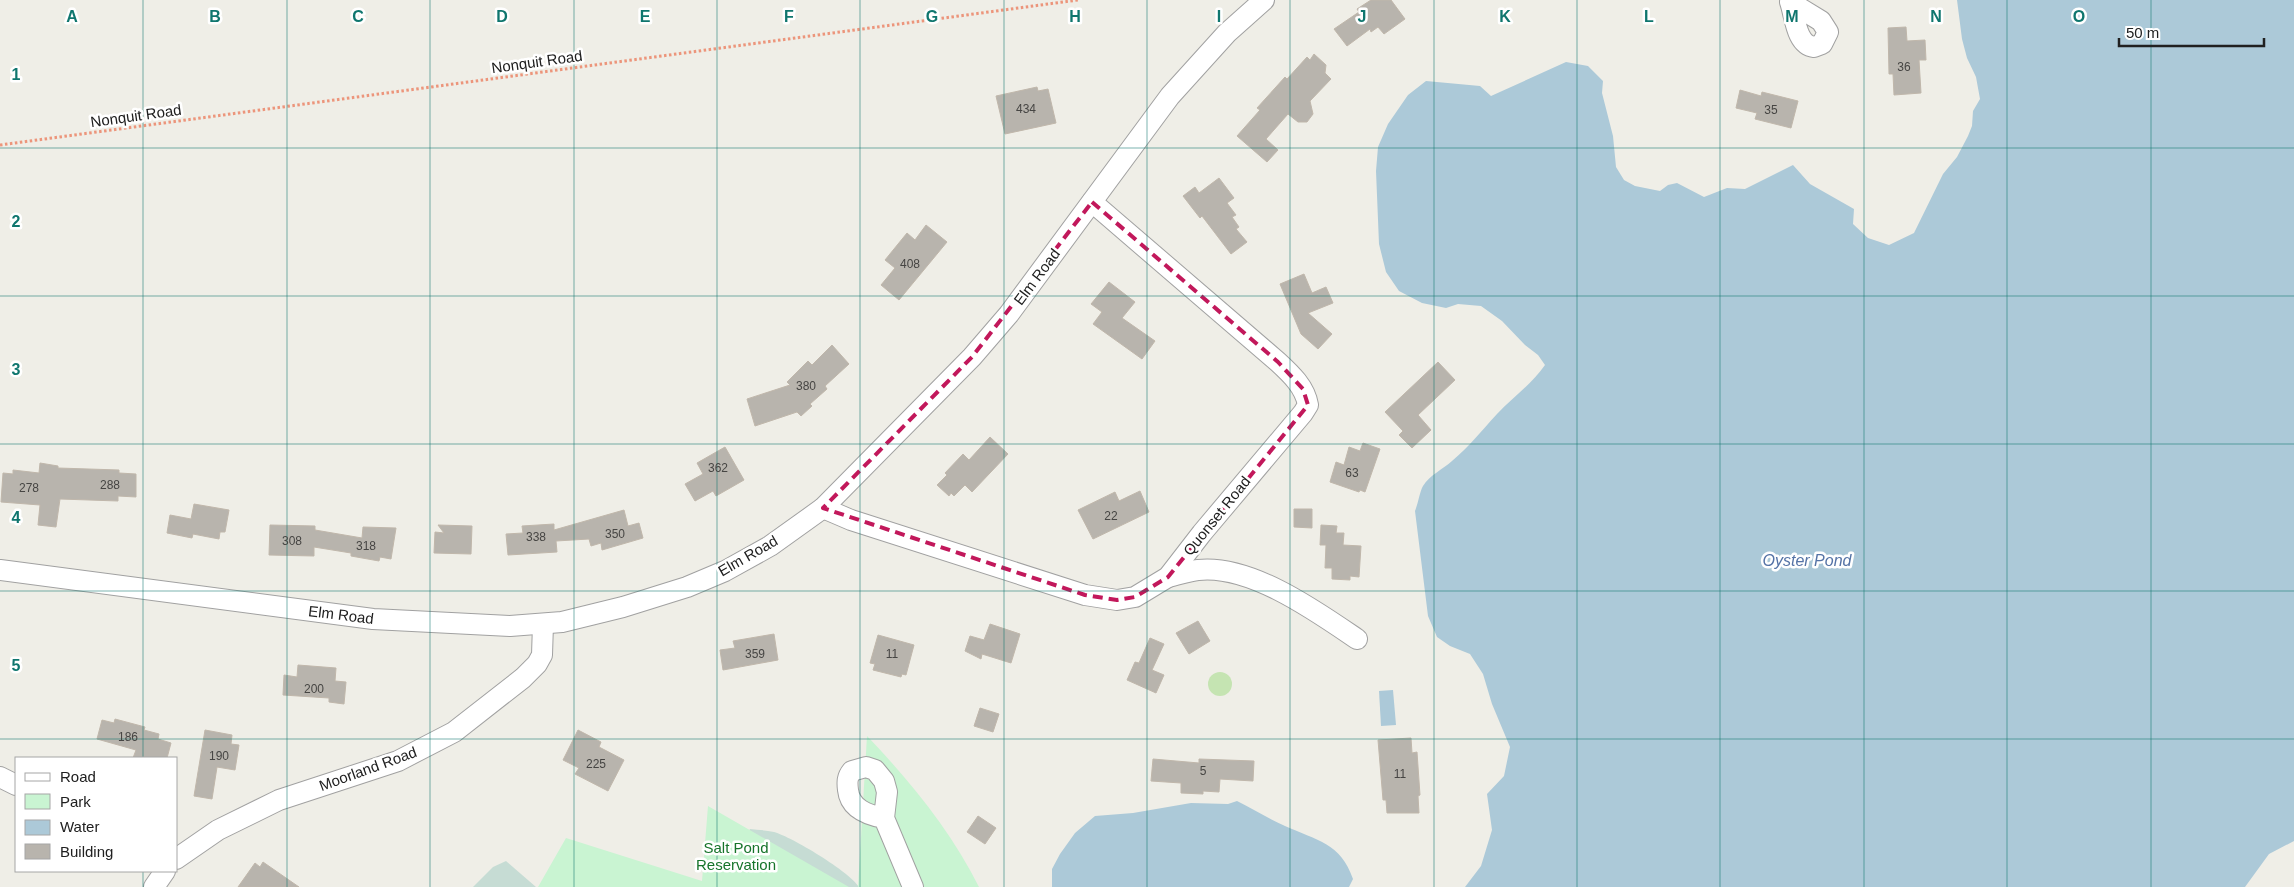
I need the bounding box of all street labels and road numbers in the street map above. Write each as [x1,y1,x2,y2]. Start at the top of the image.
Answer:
street label: Nonquit Road [490,47,584,76]
street label: Nonquit Road [89,101,183,130]
street label: Elm Road [1010,245,1063,308]
street label: Quonset Road [1180,473,1254,559]
street label: Elm Road [715,532,781,579]
street label: Elm Road [307,602,375,627]
street label: Moorland Road [317,743,419,794]

